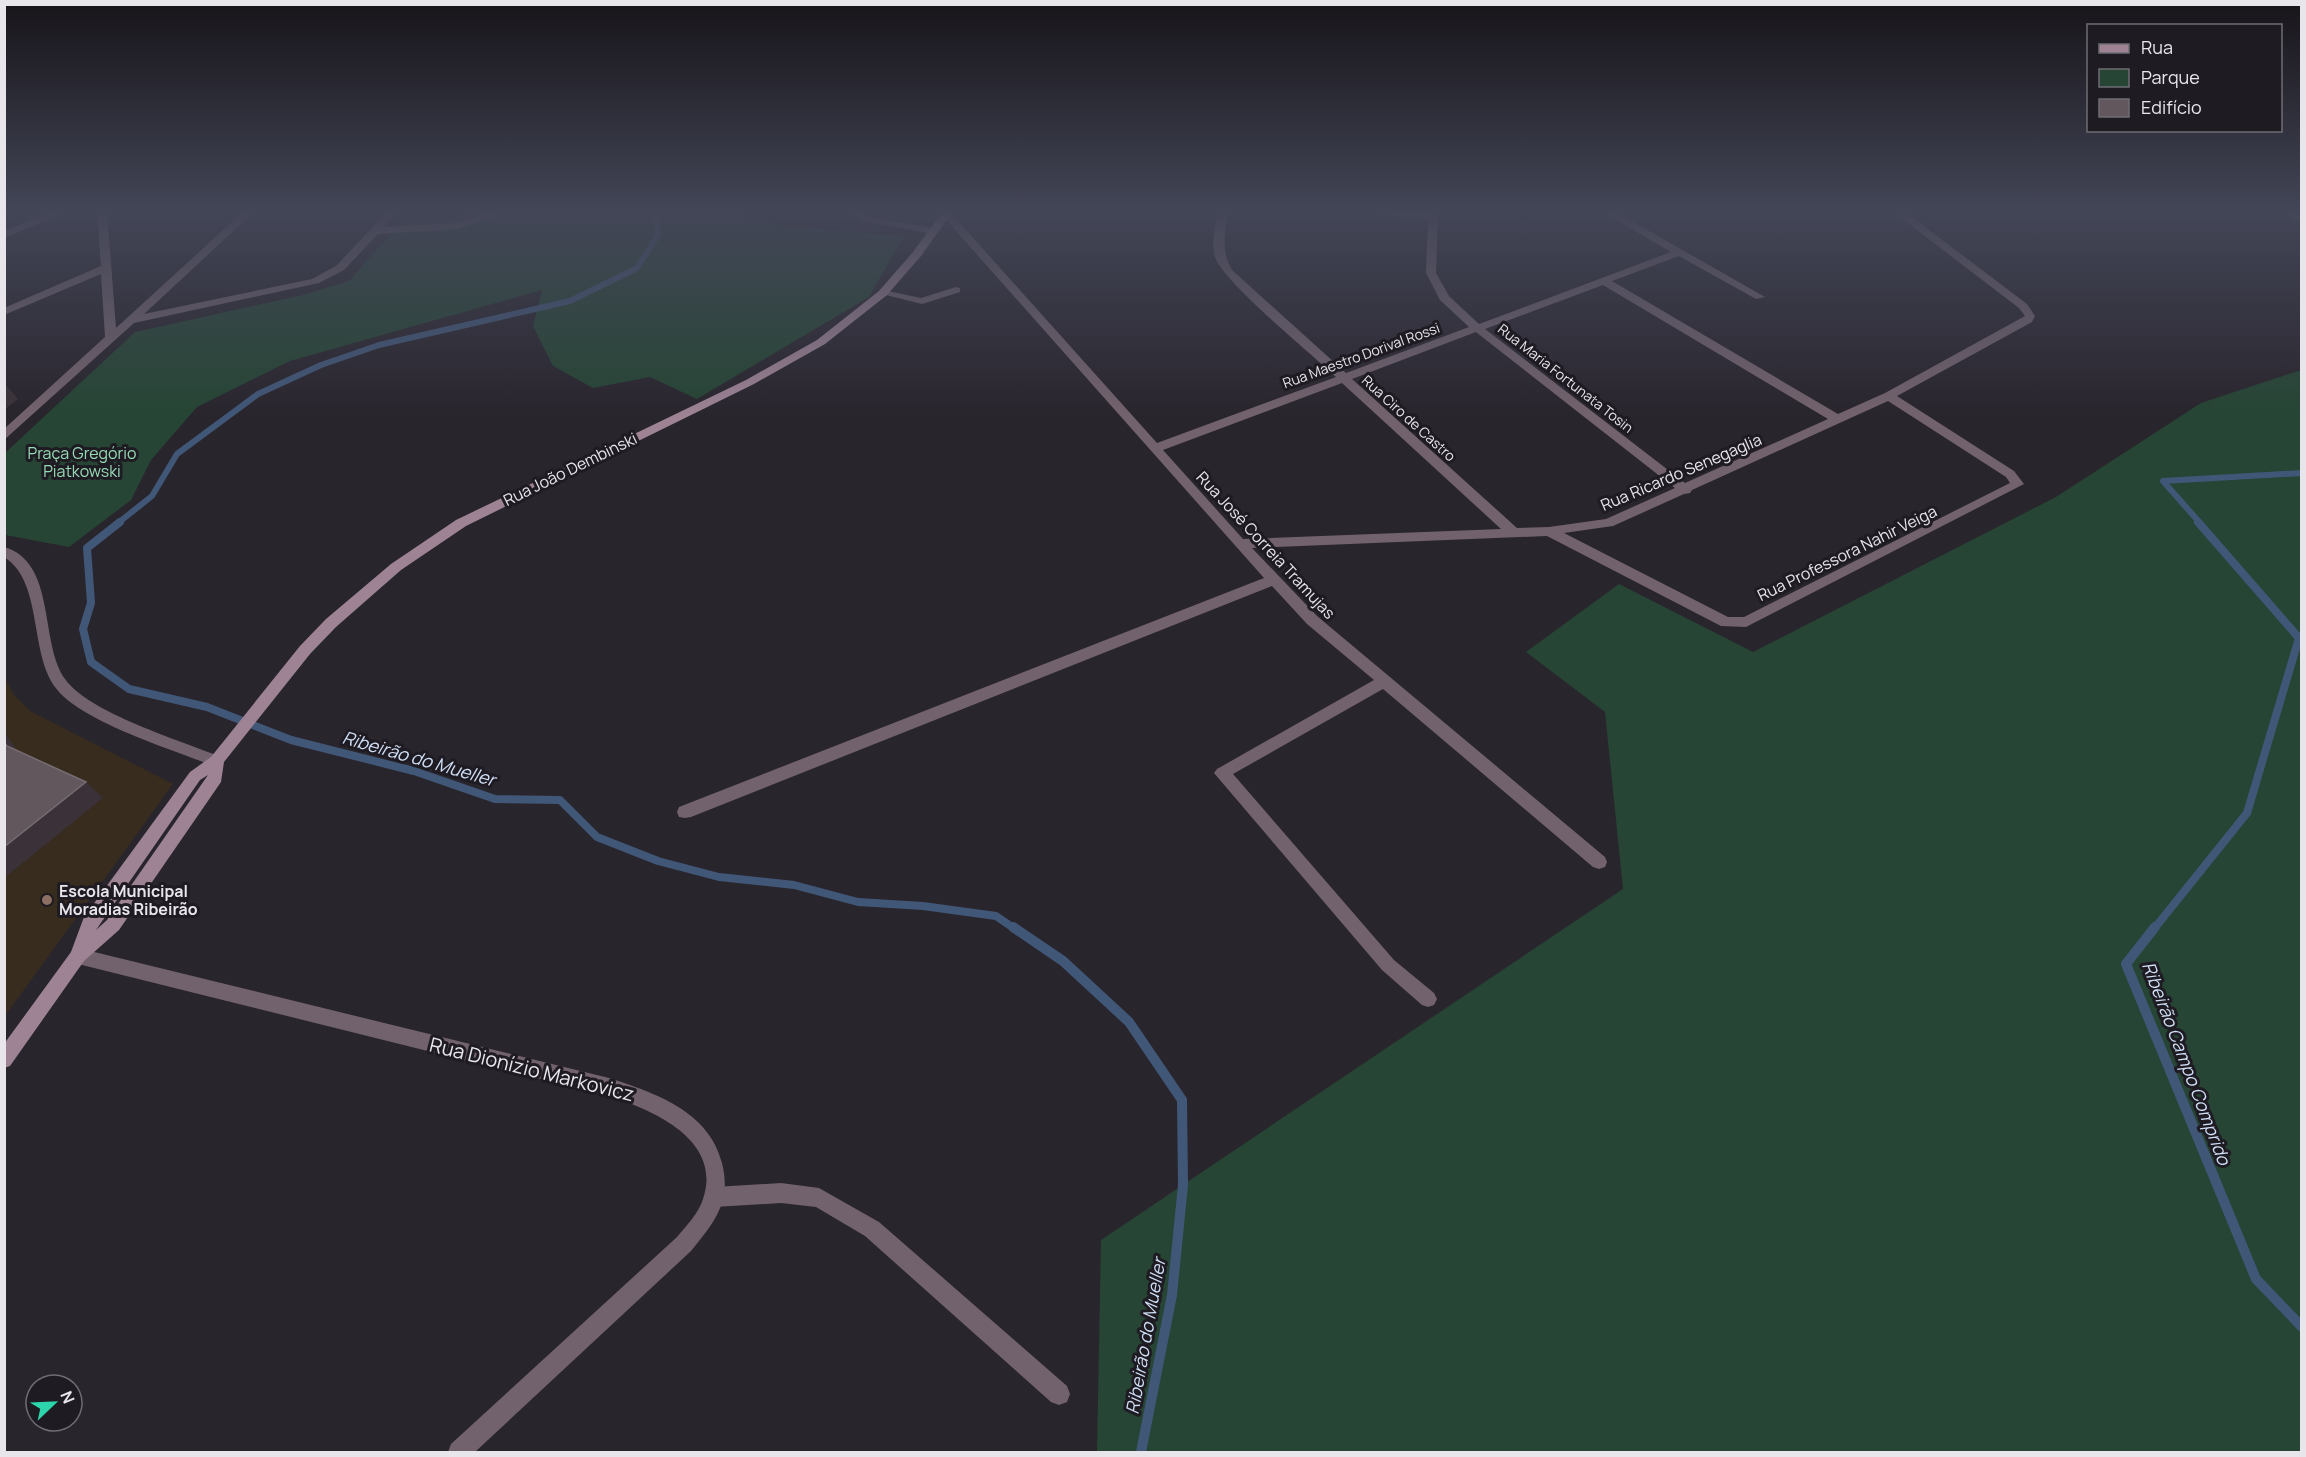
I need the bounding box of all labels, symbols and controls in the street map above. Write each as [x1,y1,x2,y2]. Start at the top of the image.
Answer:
legend [2087,24,2282,132]
text: Rua [2141,35,2173,59]
text: Parque [2141,65,2200,89]
text: Edifício [2141,95,2202,119]
street label: Rua Maestro Dorival Rossi [1280,318,1442,392]
street label: Rua Maria Fortunata Tosin [1494,319,1638,437]
street label: Rua Ciro de Castro [1358,371,1460,465]
street label: Rua João Dembinski [499,427,641,511]
street label: Rua Ricardo Senegaglia [1597,428,1765,516]
park label: Praça Gregório Piatkowski [27,442,137,482]
street label: Rua José Correia Tramujas [1192,466,1340,624]
street label: Rua Professora Nahir Veiga [1754,500,1940,606]
water label: Ribeirão do Mueller [340,725,501,792]
place label: Escola Municipal Moradias Ribeirão [59,880,198,920]
marker: Escola Municipal Moradias Ribeirão [40,893,54,907]
water label: Ribeirão Campo Comprido [2137,958,2237,1169]
street label: Rua Dionízio Markovicz [427,1031,637,1107]
water label: Ribeirão do Mueller [1119,1254,1171,1416]
north arrow [24,1373,84,1433]
text: N [55,1388,80,1407]

